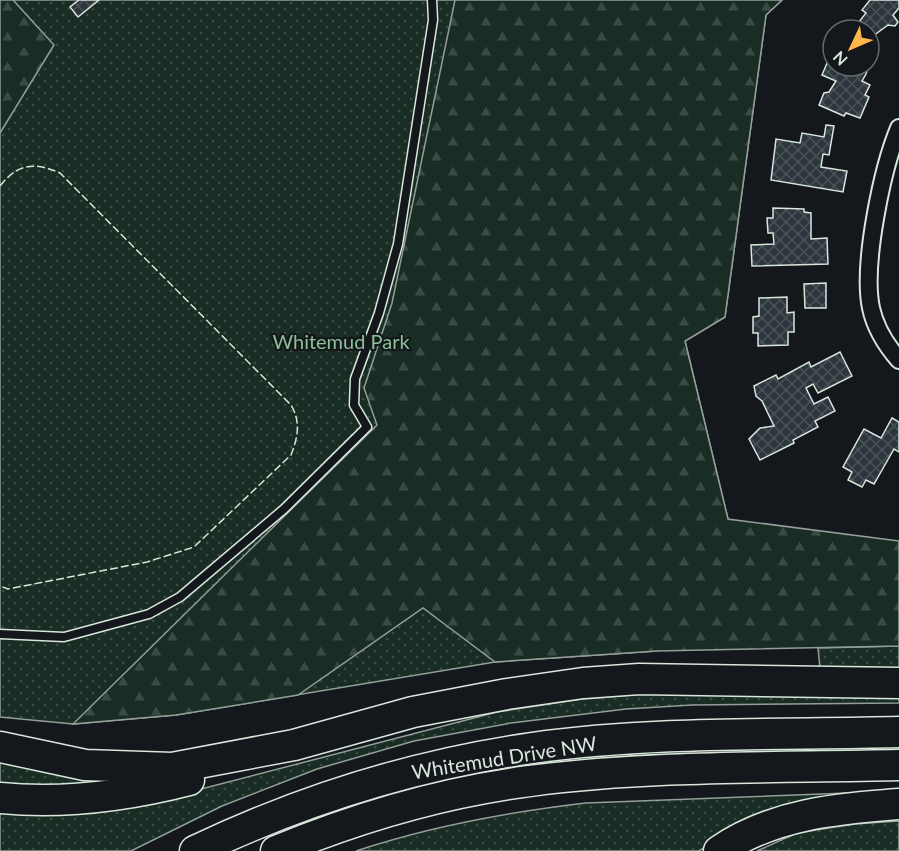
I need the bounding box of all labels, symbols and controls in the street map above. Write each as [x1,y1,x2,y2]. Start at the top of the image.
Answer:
north arrow [821,18,881,78]
text: N [829,48,851,70]
park label: Whitemud Park [272,329,410,353]
street label: Whitemud Drive NW [410,730,598,783]

